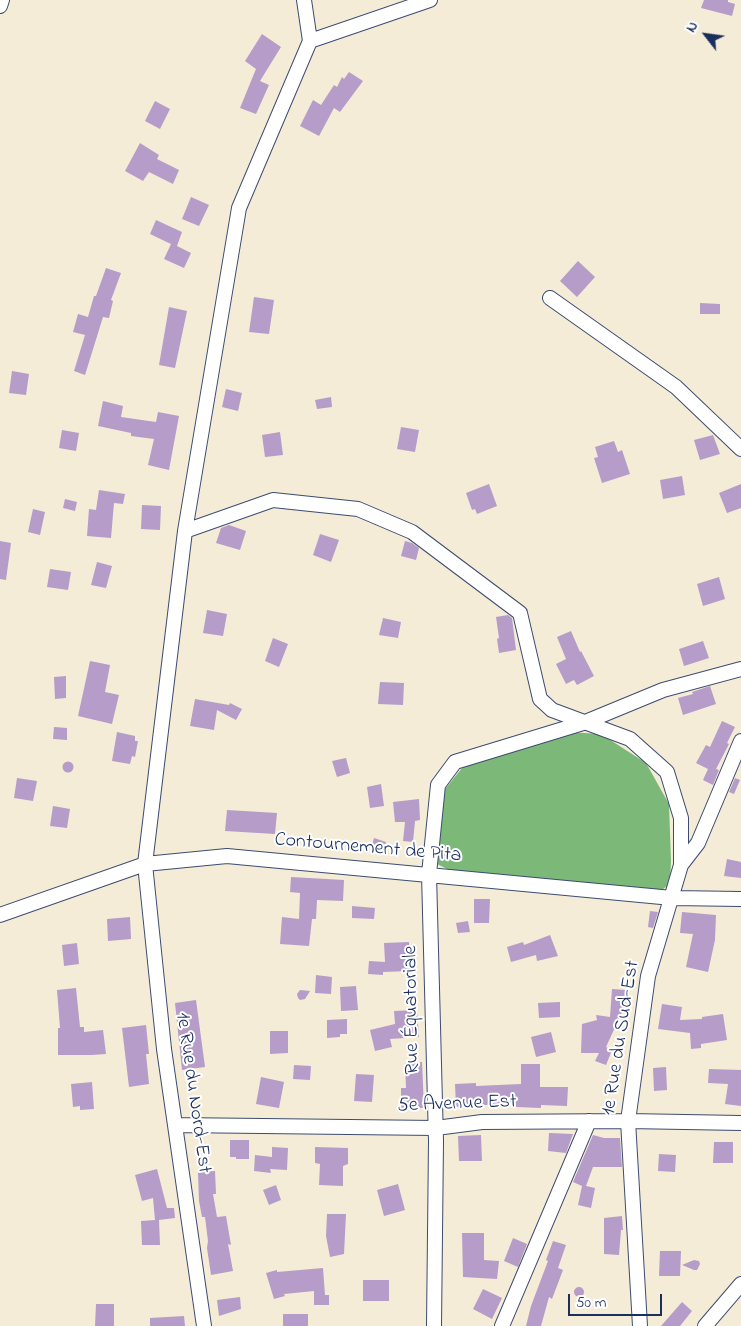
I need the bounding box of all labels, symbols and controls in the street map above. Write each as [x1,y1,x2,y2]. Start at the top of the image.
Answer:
north arrow [681,10,731,60]
text: N [681,18,704,37]
street label: Contournement de Pita [274,829,462,869]
street label: Rue Équatoriale [400,945,426,1075]
street label: 1e Rue du Sud-Est [598,959,646,1117]
street label: 1e Rue du Nord-Est [169,1011,215,1175]
street label: 5e Avenue Est [397,1091,517,1119]
scale bar [571,1284,665,1316]
text: 50 m [576,1292,606,1314]

